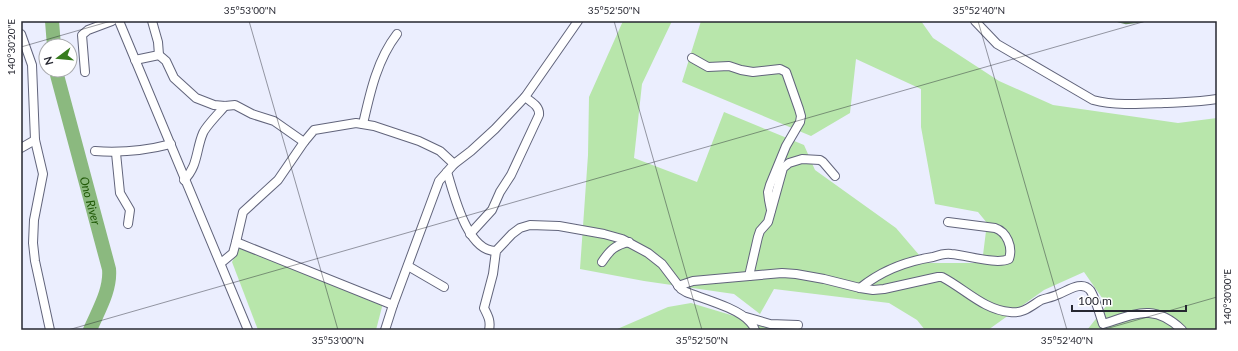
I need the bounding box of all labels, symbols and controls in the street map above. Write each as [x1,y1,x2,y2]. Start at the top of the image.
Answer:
text: 35°53'00"N [224,4,276,16]
text: 35°52'50"N [588,4,640,16]
text: 35°52'40"N [953,4,1005,16]
text: 140°30'20"E [5,19,17,75]
north arrow [38,38,78,78]
text: N [40,55,55,67]
water label: Ono River [77,175,105,227]
text: 140°30'00"E [1221,269,1233,325]
scale bar [1072,287,1186,313]
text: 100 m [1078,293,1112,308]
text: 35°53'00"N [312,334,364,346]
text: 35°52'50"N [676,334,728,346]
text: 35°52'40"N [1041,334,1093,346]

